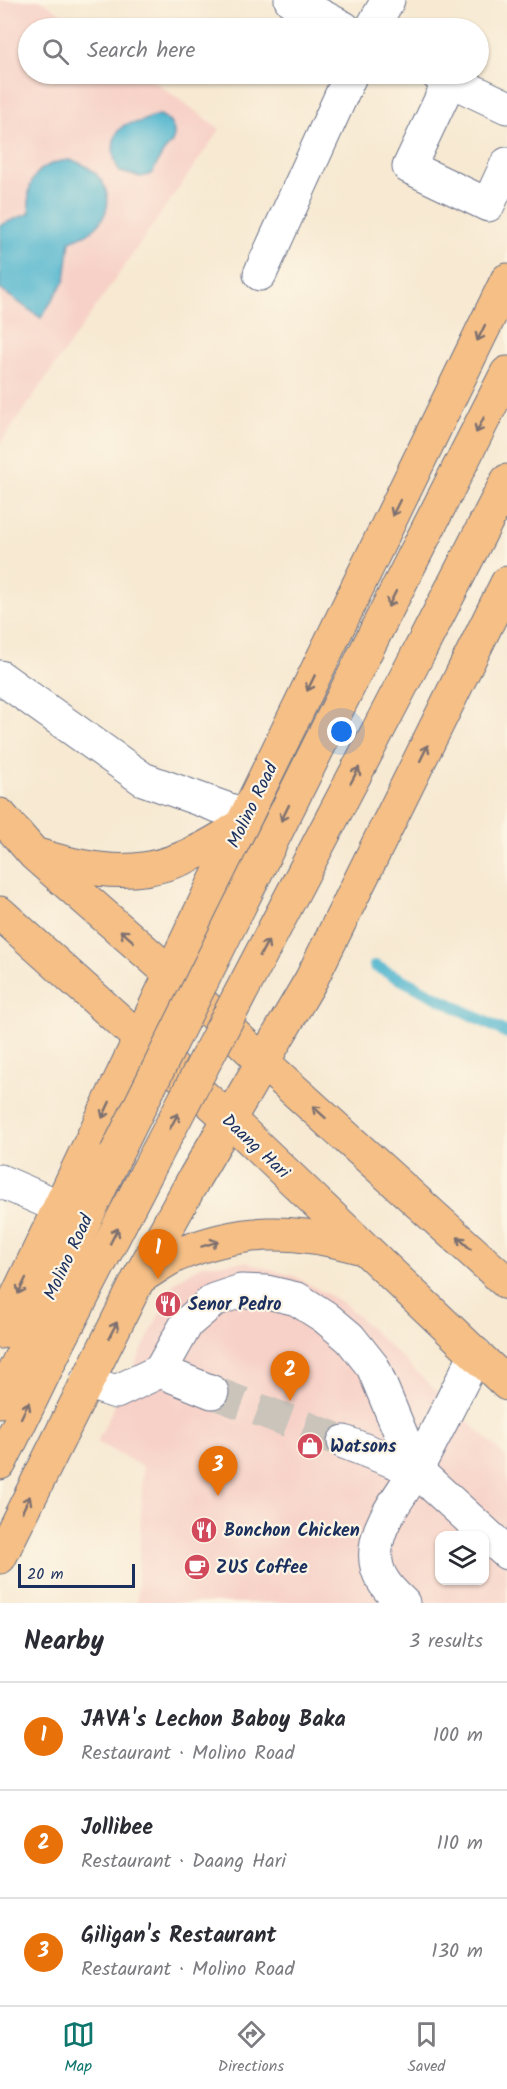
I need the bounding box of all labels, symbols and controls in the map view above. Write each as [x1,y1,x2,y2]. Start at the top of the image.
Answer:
search box [18,18,489,84]
text: Search here [87,34,195,69]
icon: search [39,35,72,68]
one-way arrow [475,323,487,341]
one-way arrow [474,416,486,434]
one-way arrow [390,499,402,517]
one-way arrow [386,590,398,607]
one-way arrow [305,674,316,692]
your location [327,717,356,746]
one-way arrow [419,744,430,762]
street label: Molino Road [220,757,287,853]
one-way arrow [350,767,361,785]
one-way arrow [279,803,291,821]
one-way arrow [119,929,134,943]
one-way arrow [258,940,270,957]
one-way arrow [100,1101,112,1119]
one-way arrow [312,1105,327,1119]
street label: Daang Hari [214,1108,296,1187]
one-way arrow [169,1112,180,1130]
street label: Molino Road [37,1209,102,1306]
one-way arrow [108,1227,120,1245]
pin: 1 [138,1230,178,1279]
one-way arrow [456,1236,471,1250]
one-way arrow [200,1238,219,1249]
one-way arrow [16,1277,27,1295]
restaurant icon: Senor Pedro [153,1289,183,1319]
place label: Senor Pedro [188,1291,281,1320]
one-way arrow [107,1321,119,1339]
pin: 2 [270,1352,310,1401]
one-way arrow [20,1401,32,1419]
shop icon: Watsons [295,1431,325,1461]
place label: Watsons [330,1433,397,1462]
pin: 3 [198,1446,238,1496]
one-way arrow [21,1496,32,1514]
restaurant icon: Bonchon Chicken [189,1515,219,1545]
place label: Bonchon Chicken [224,1517,360,1546]
map controls [435,1531,489,1585]
button: layers [435,1531,489,1585]
cafe icon: ZUS Coffee [182,1552,212,1582]
place label: ZUS Coffee [216,1554,308,1583]
scale bar [18,1561,135,1588]
text: 20 m [27,1562,63,1587]
text: Nearby [24,1621,104,1663]
text: 3 results [409,1626,483,1658]
text: JAVA's Lechon Baboy Baka [81,1703,346,1738]
text: 1 [40,1720,47,1752]
text: 100 m [433,1720,483,1752]
text: Restaurant · Molino Road [81,1738,294,1770]
text: Jollibee [81,1811,153,1846]
text: 2 [38,1828,49,1860]
text: 110 m [437,1828,483,1860]
text: Restaurant · Daang Hari [81,1846,286,1878]
text: Giligan's Restaurant [81,1919,276,1954]
text: 3 [38,1936,49,1968]
text: 130 m [431,1936,483,1968]
text: Restaurant · Molino Road [81,1954,294,1986]
tab: Map [62,2018,95,2079]
tab: Directions [218,2018,284,2079]
tab: Saved [407,2018,445,2079]

